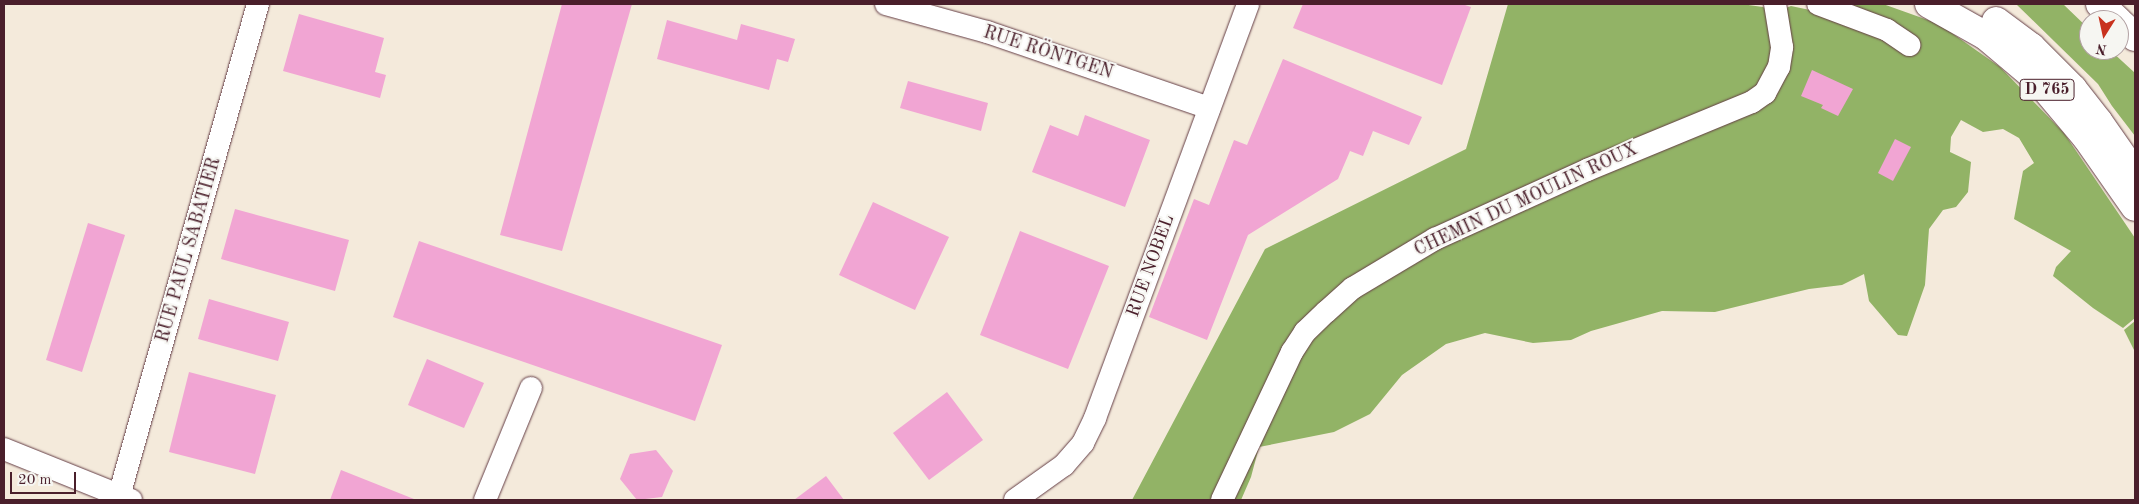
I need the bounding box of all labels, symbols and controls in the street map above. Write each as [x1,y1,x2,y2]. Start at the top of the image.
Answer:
north arrow [2079,10,2129,60]
street label: RUE RÖNTGEN [980,22,1116,84]
text: N [2095,41,2108,57]
road number: D 765 [2020,76,2074,104]
street label: CHEMIN DU MOULIN ROUX [1411,139,1641,261]
street label: RUE PAUL SABATIER [152,155,226,345]
street label: RUE NOBEL [1123,212,1179,320]
scale bar [12,462,79,494]
text: 20 m [18,473,52,488]

